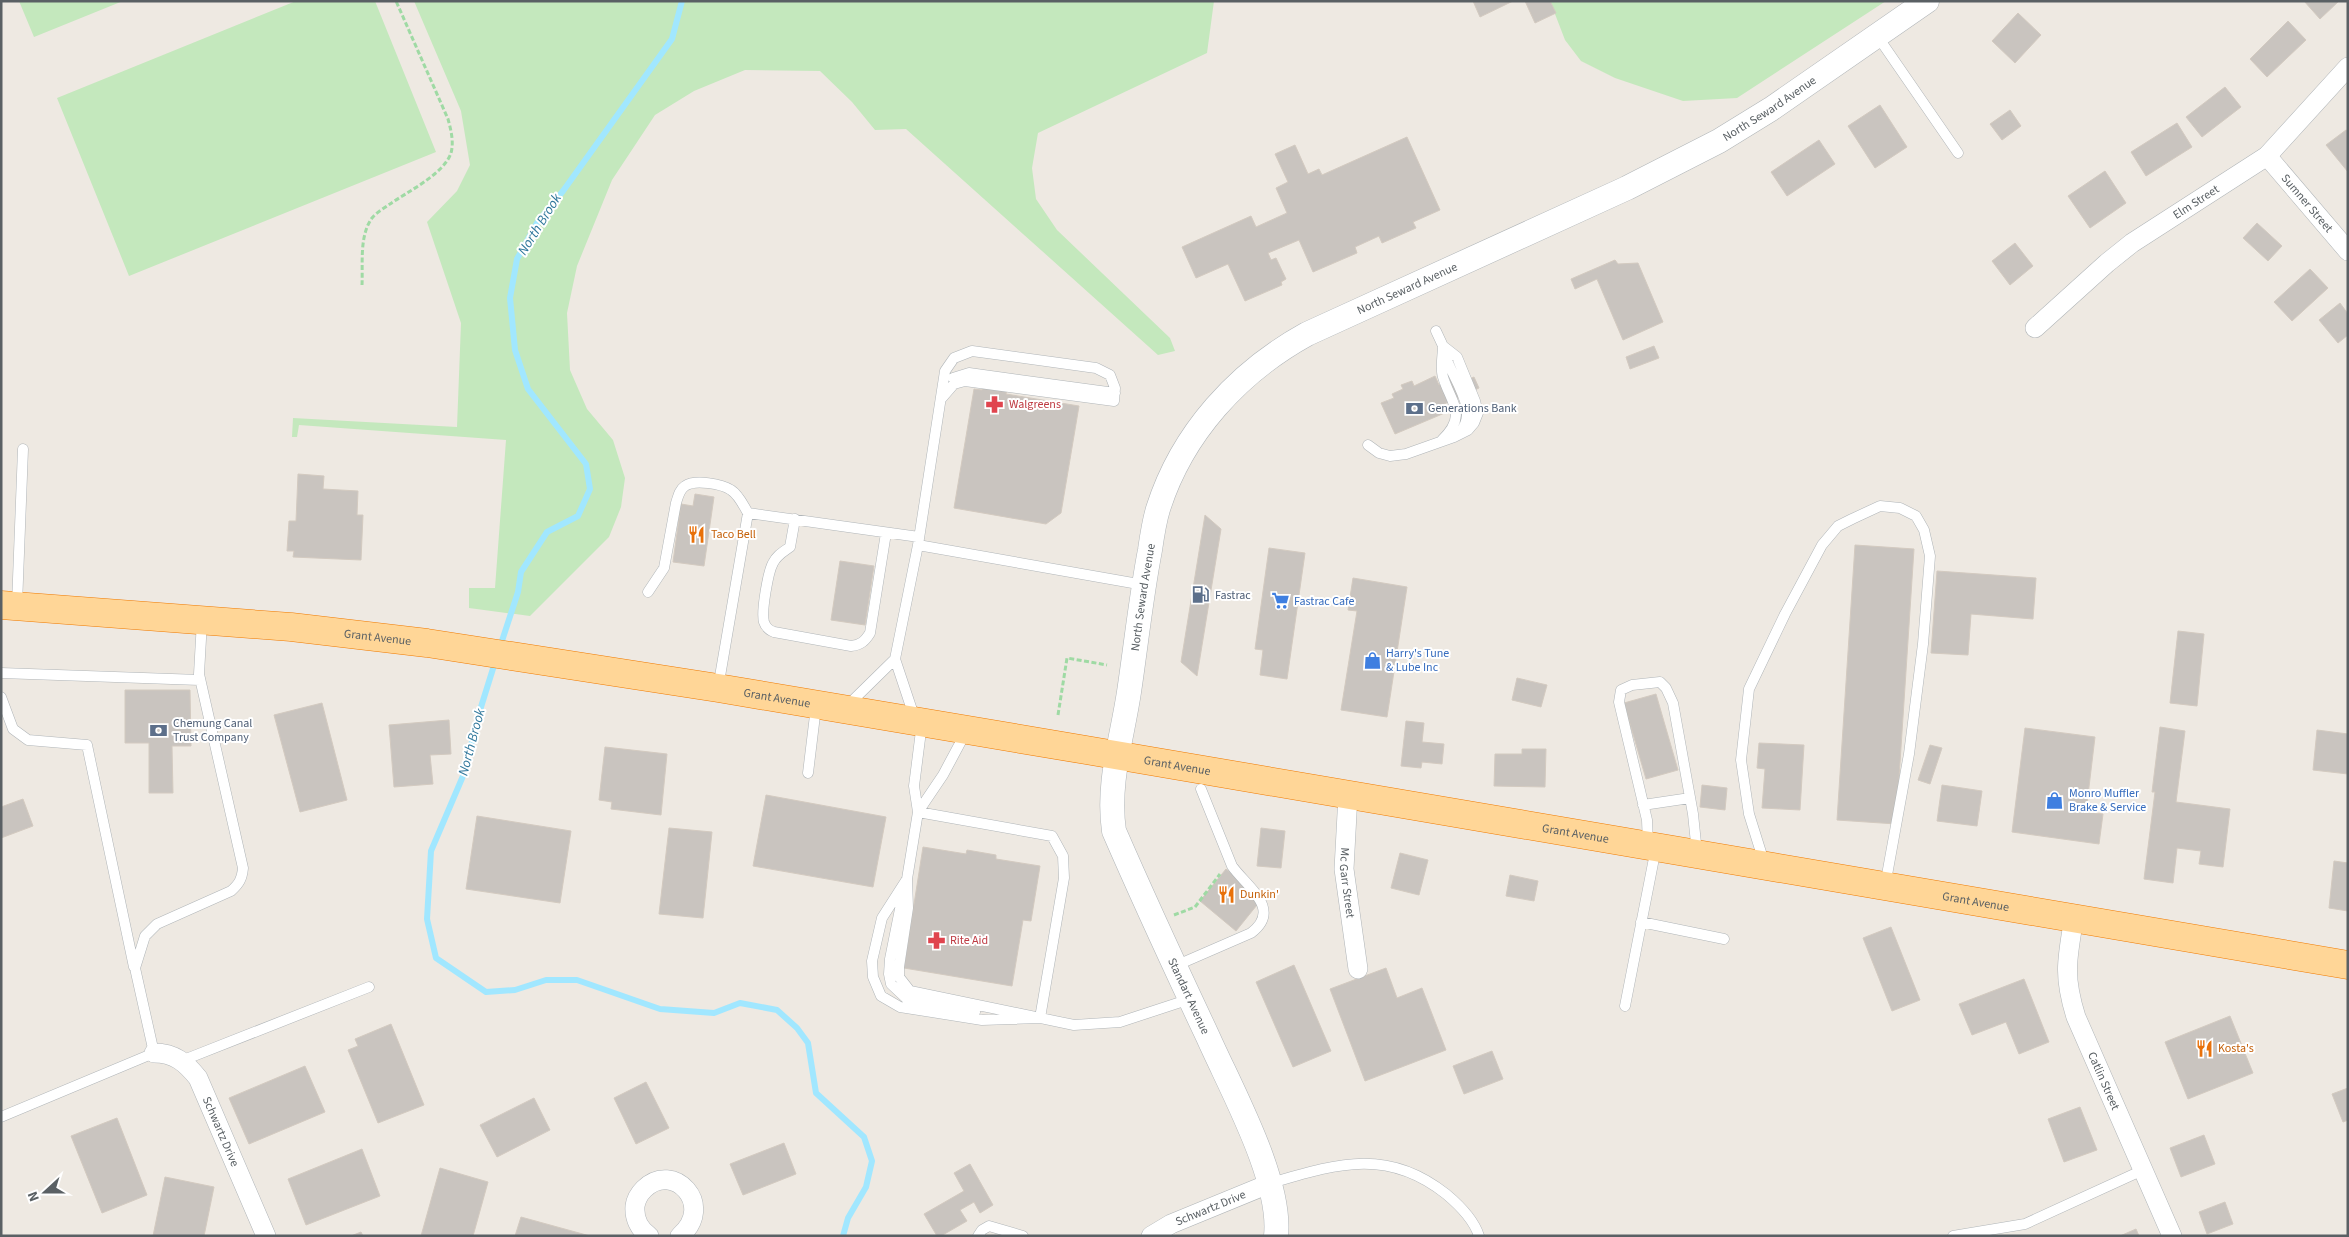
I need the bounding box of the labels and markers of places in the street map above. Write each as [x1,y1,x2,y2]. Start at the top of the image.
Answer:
pharmacy icon: Walgreens [985,394,1005,414]
place label: Walgreens [1009,396,1061,413]
bank icon: Generations Bank [1404,398,1424,418]
place label: Generations Bank [1428,400,1517,417]
restaurant icon: Taco Bell [687,524,707,544]
place label: Taco Bell [711,526,756,543]
fuel station icon: Fastrac [1191,585,1211,605]
place label: Fastrac [1215,587,1251,604]
supermarket icon: Fastrac Cafe [1270,591,1290,611]
place label: Fastrac Cafe [1294,593,1355,610]
place label: Harry's Tune & Lube Inc [1386,645,1449,676]
shop icon: Harry's Tune & Lube Inc [1362,650,1382,670]
place label: Chemung Canal Trust Company [173,715,252,746]
bank icon: Chemung Canal Trust Company [149,720,169,740]
place label: Monro Muffler Brake & Service [2069,785,2146,816]
shop icon: Monro Muffler Brake & Service [2045,790,2065,810]
restaurant icon: Dunkin' [1216,884,1236,904]
place label: Dunkin' [1240,886,1279,903]
pharmacy icon: Rite Aid [926,930,946,950]
place label: Rite Aid [950,932,988,949]
restaurant icon: Kosta's [2194,1038,2214,1058]
place label: Kosta's [2218,1040,2254,1057]

